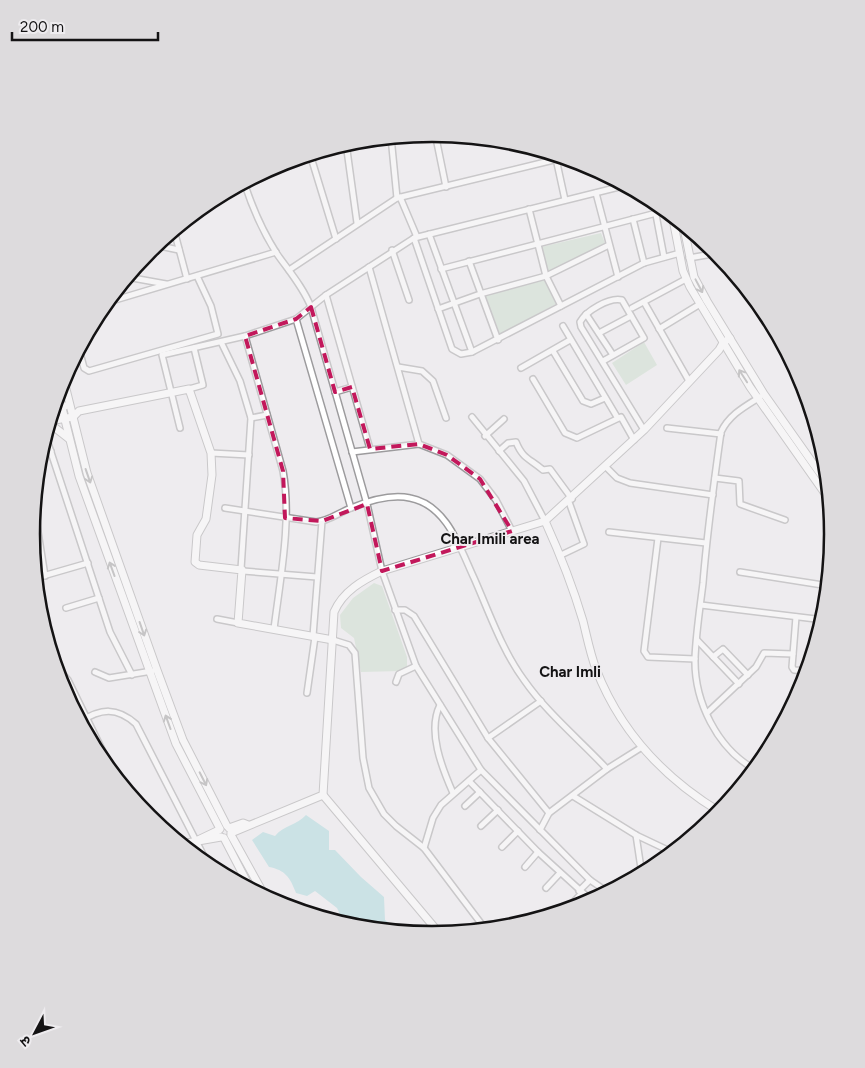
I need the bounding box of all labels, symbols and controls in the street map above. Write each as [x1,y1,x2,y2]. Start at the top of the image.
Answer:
scale bar [12,10,159,42]
text: 200 m [20,18,64,36]
one-way arrow [694,279,704,294]
one-way arrow [738,369,748,383]
one-way arrow [84,467,93,483]
district label: Char Imili area [440,530,540,548]
one-way arrow [107,562,116,578]
one-way arrow [138,620,148,636]
district label: Char Imli [539,663,601,681]
one-way arrow [163,715,172,730]
one-way arrow [199,771,208,786]
north arrow [10,1008,60,1058]
text: उ [16,1032,35,1050]

